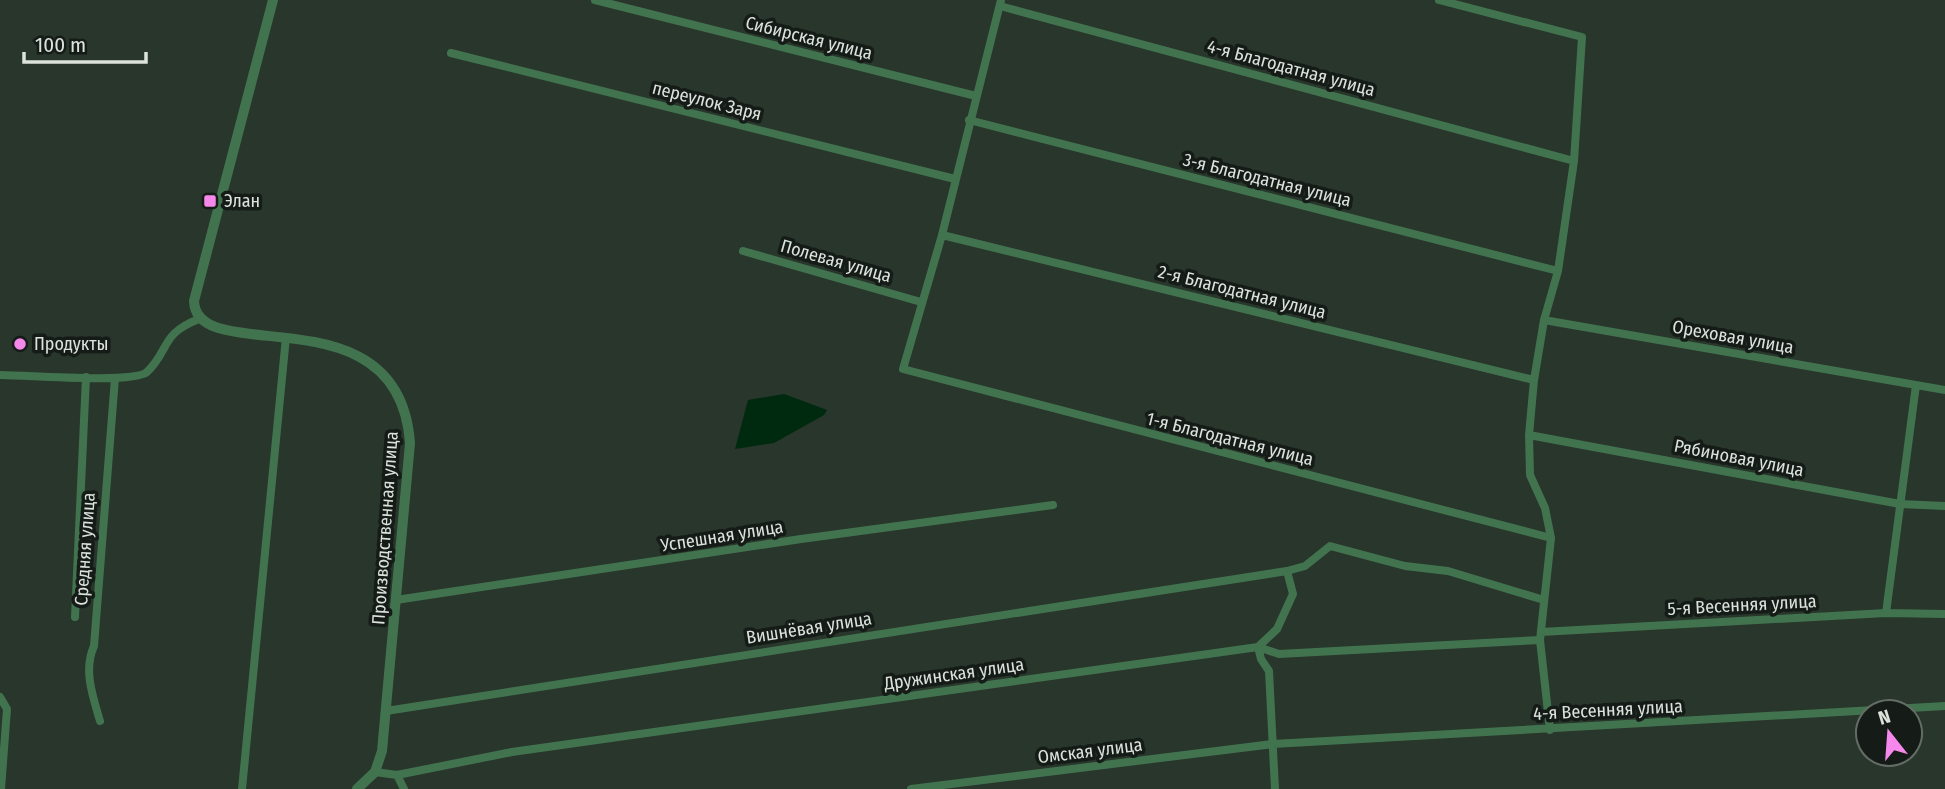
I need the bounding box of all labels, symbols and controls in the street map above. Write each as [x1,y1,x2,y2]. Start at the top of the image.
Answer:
street label: Сибирская улица [743,12,875,64]
scale bar [24,21,147,65]
text: 100 m [35,32,86,58]
street label: 4-я Благодатная улица [1205,35,1378,101]
street label: переулок Заря [650,77,764,125]
street label: 3-я Благодатная улица [1181,148,1353,212]
place label: Элан [224,190,260,212]
marker: Элан [202,193,218,209]
street label: Полевая улица [778,235,894,287]
street label: 2-я Благодатная улица [1156,260,1328,324]
street label: Ореховая улица [1671,316,1796,359]
place label: Продукты [34,333,109,355]
marker: Продукты [12,336,28,352]
street label: 1-я Благодатная улица [1144,408,1316,470]
street label: Производственная улица [367,430,403,626]
street label: Рябиновая улица [1672,435,1806,481]
street label: Средняя улица [70,492,100,606]
street label: Успешная улица [658,515,785,557]
street label: 5-я Весенняя улица [1667,590,1817,620]
street label: Вишнёвая улица [745,607,874,649]
street label: Дружинская улица [882,653,1026,695]
street label: 4-я Весенняя улица [1533,695,1683,725]
north arrow [1854,698,1924,768]
text: N [1875,705,1893,730]
street label: Омская улица [1036,734,1144,768]

